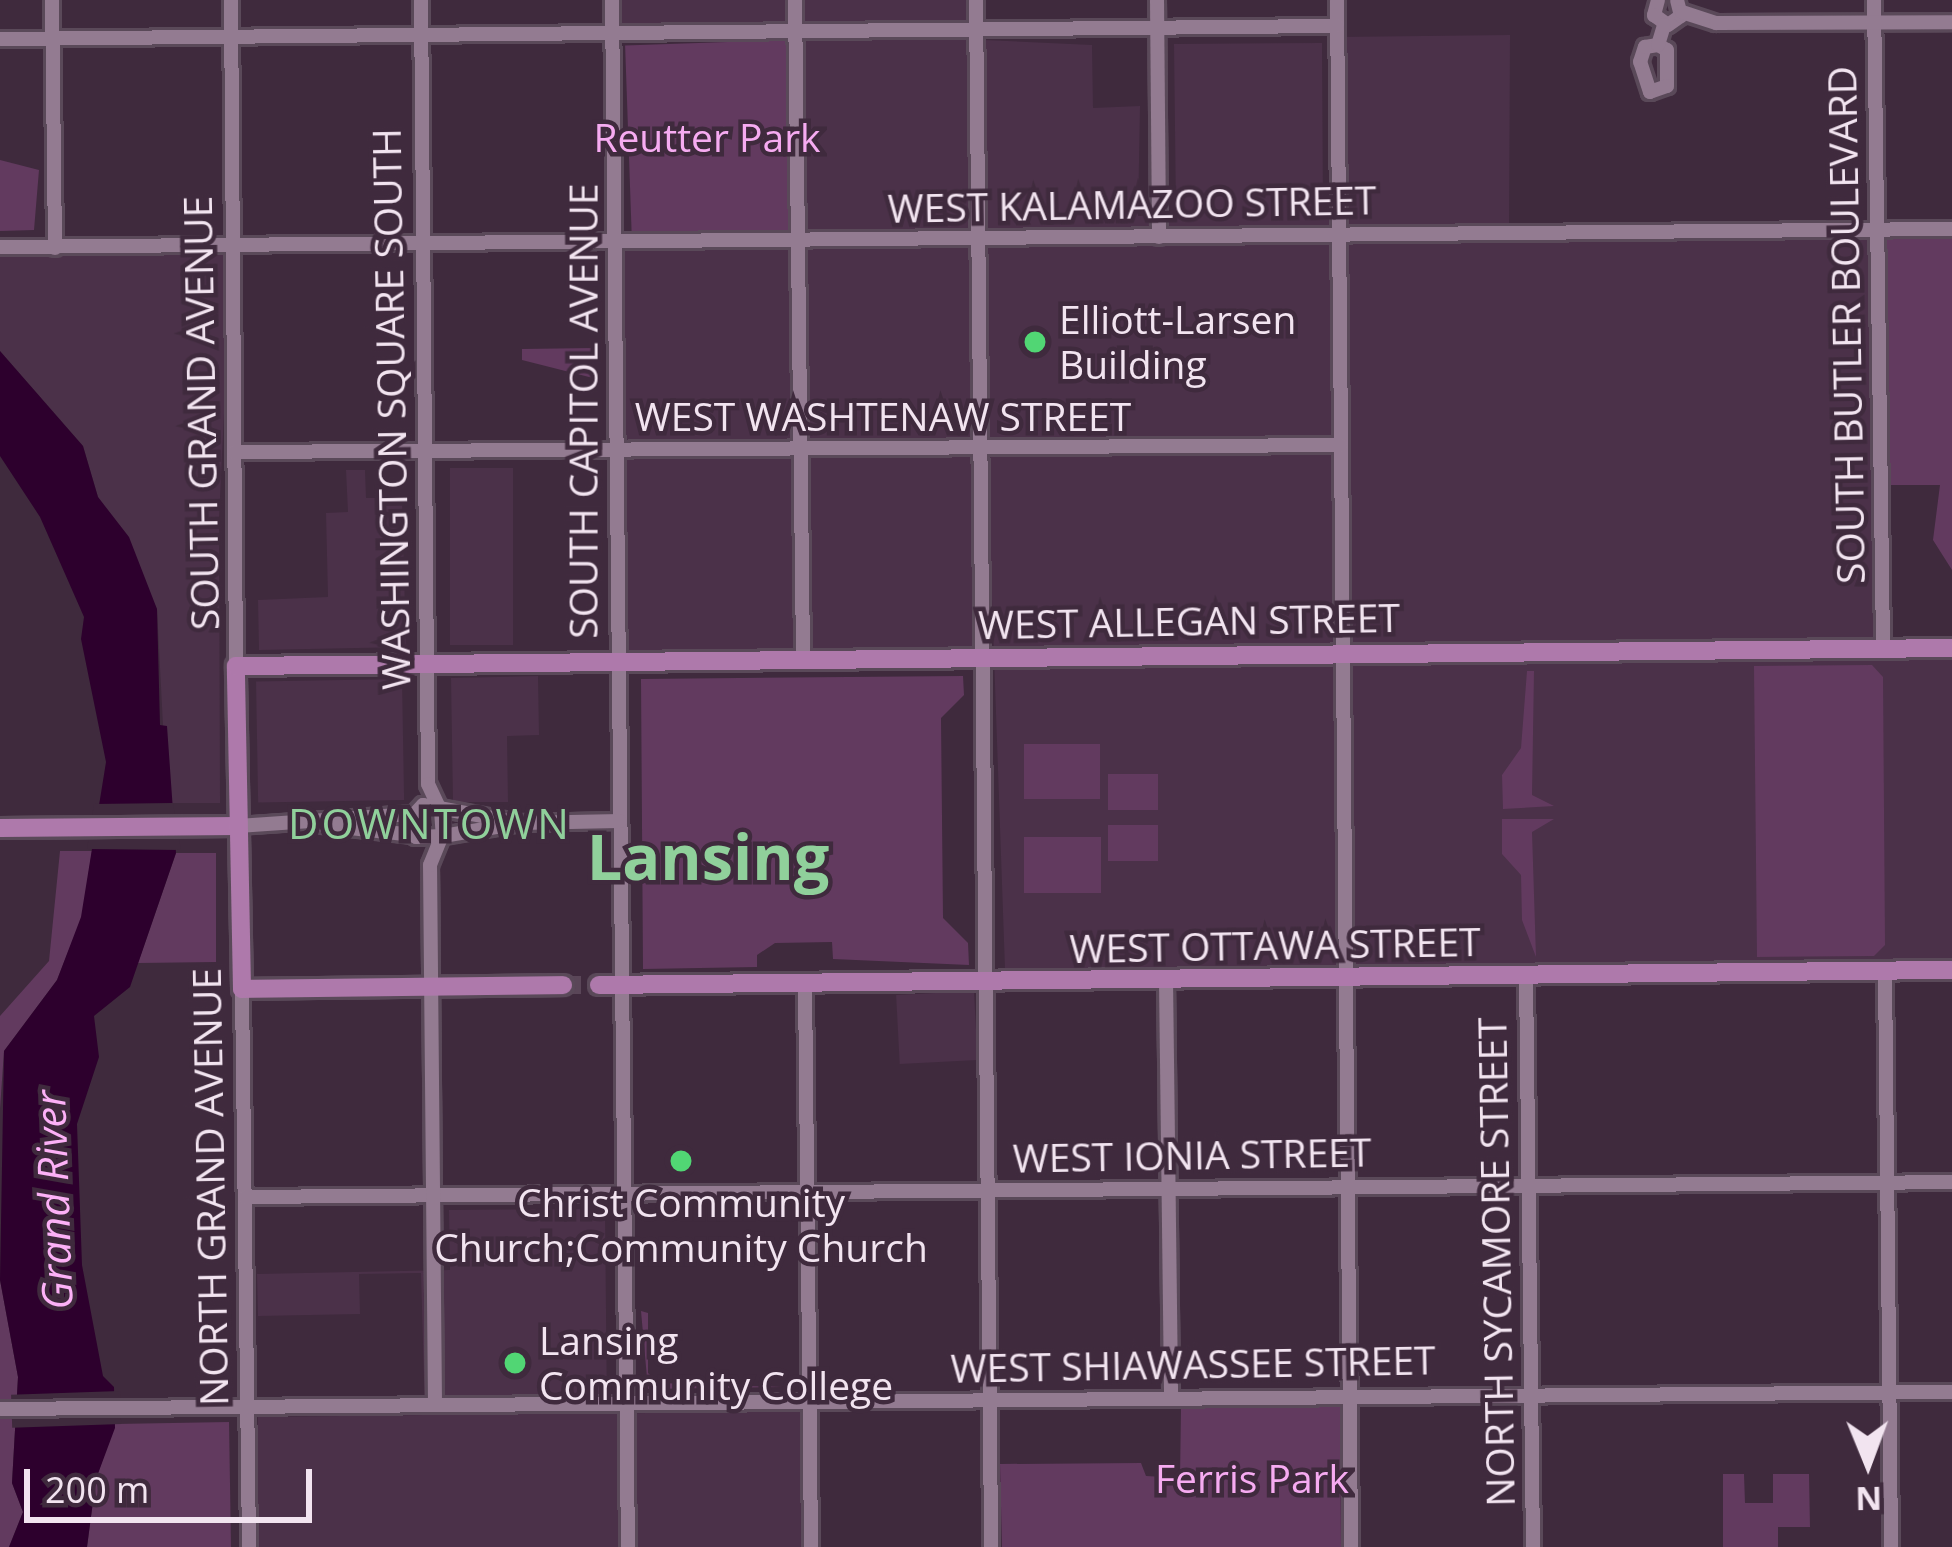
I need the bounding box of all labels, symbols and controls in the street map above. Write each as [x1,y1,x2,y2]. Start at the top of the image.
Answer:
street label: SOUTH BUTLER BOULEVARD [1818,66,1874,584]
park label: Reutter Park [593,114,821,160]
street label: WASHINGTON SQUARE SOUTH [363,128,419,690]
street label: WEST KALAMAZOO STREET [887,176,1377,232]
street label: SOUTH CAPITOL AVENUE [560,183,606,639]
street label: SOUTH GRAND AVENUE [174,195,228,631]
place label: Elliott-Larsen Building [1059,297,1296,388]
marker: Elliott-Larsen Building [1022,329,1048,355]
street label: WEST WASHTENAW STREET [635,393,1131,439]
street label: WEST ALLEGAN STREET [978,594,1400,648]
district label: DOWNTOWN [288,798,572,848]
district label: Lansing [587,818,829,894]
street label: WEST OTTAWA STREET [1069,918,1481,972]
street label: NORTH GRAND AVENUE [183,968,237,1406]
street label: NORTH SYCAMORE STREET [1468,1017,1524,1507]
water label: Grand River [24,1089,82,1311]
street label: WEST IONIA STREET [1012,1128,1372,1182]
marker: Christ Community Church;Community Church [668,1148,694,1174]
place label: Christ Community Church;Community Church [434,1180,928,1271]
place label: Lansing Community College [539,1318,893,1409]
street label: WEST SHIAWASSEE STREET [950,1336,1436,1392]
marker: Lansing Community College [502,1350,528,1376]
north arrow [1808,1403,1928,1523]
scale bar [30,1445,318,1519]
park label: Ferris Park [1155,1455,1349,1501]
text: 200 m [45,1465,149,1514]
text: N [1855,1477,1882,1522]

